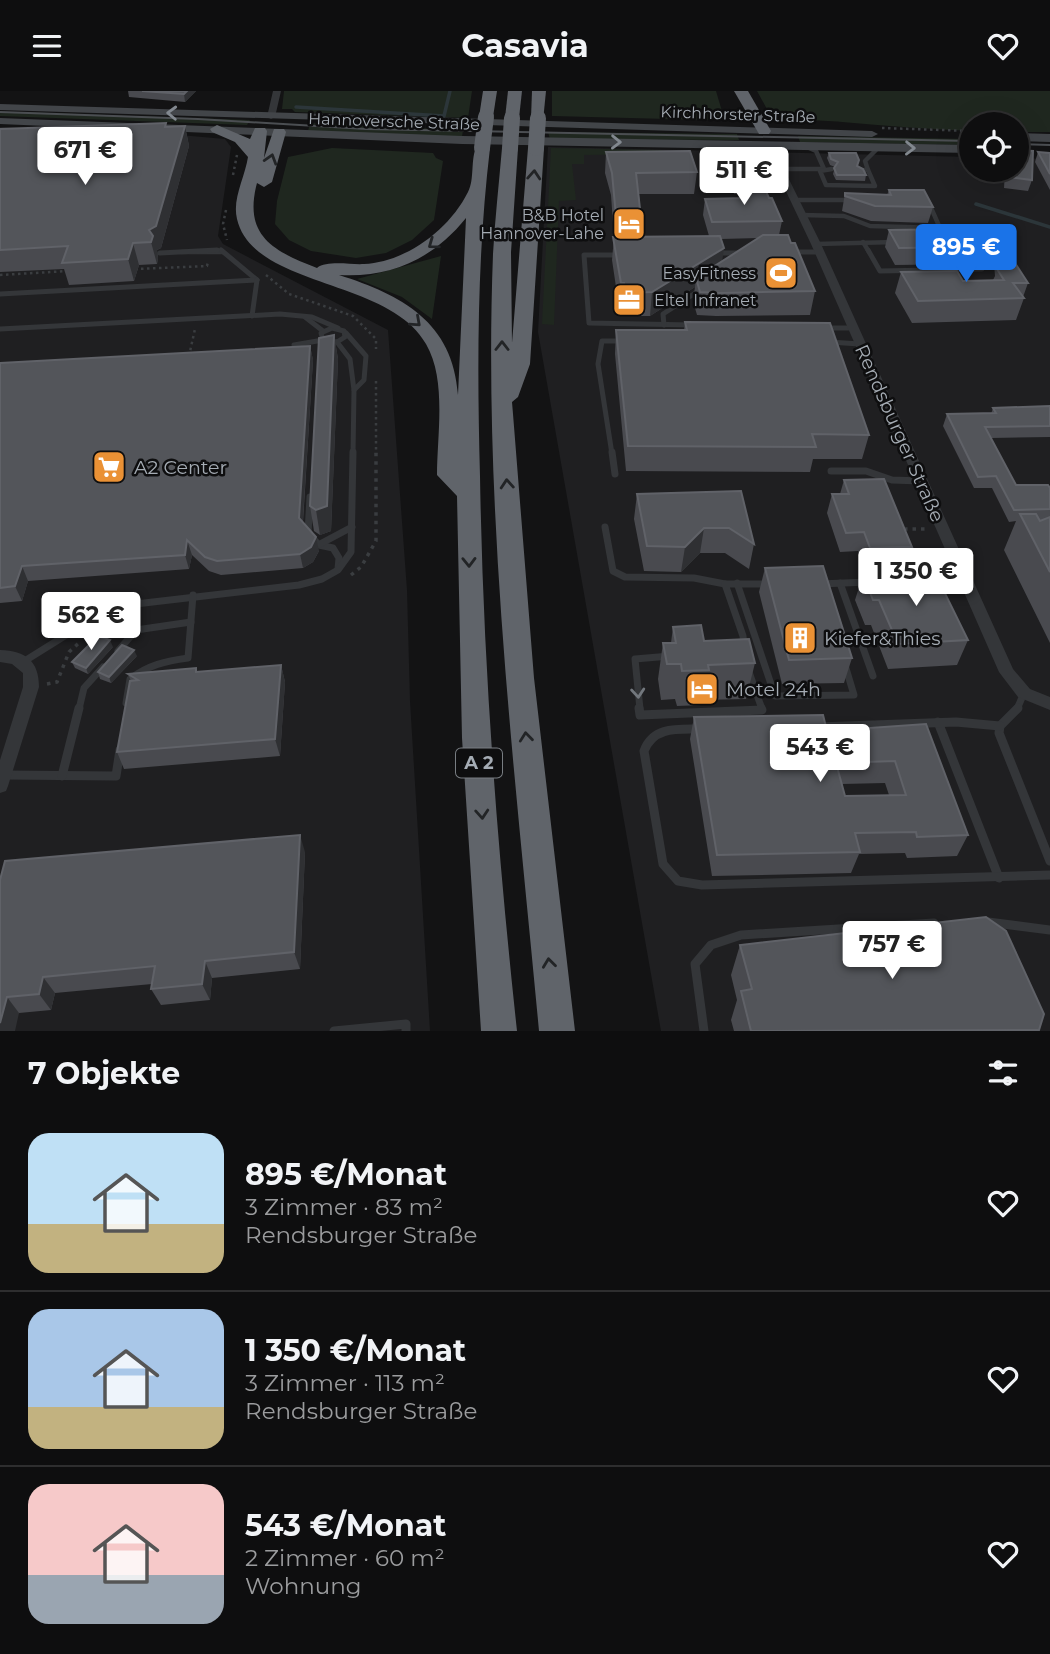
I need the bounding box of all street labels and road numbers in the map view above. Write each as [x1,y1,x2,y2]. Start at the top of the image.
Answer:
street label: Kirchhorster Straße [660,102,816,127]
street label: Hannoversche Straße [308,109,480,134]
street label: Rendsburger Straße [850,341,949,526]
road number: A 2 [456,749,502,777]

